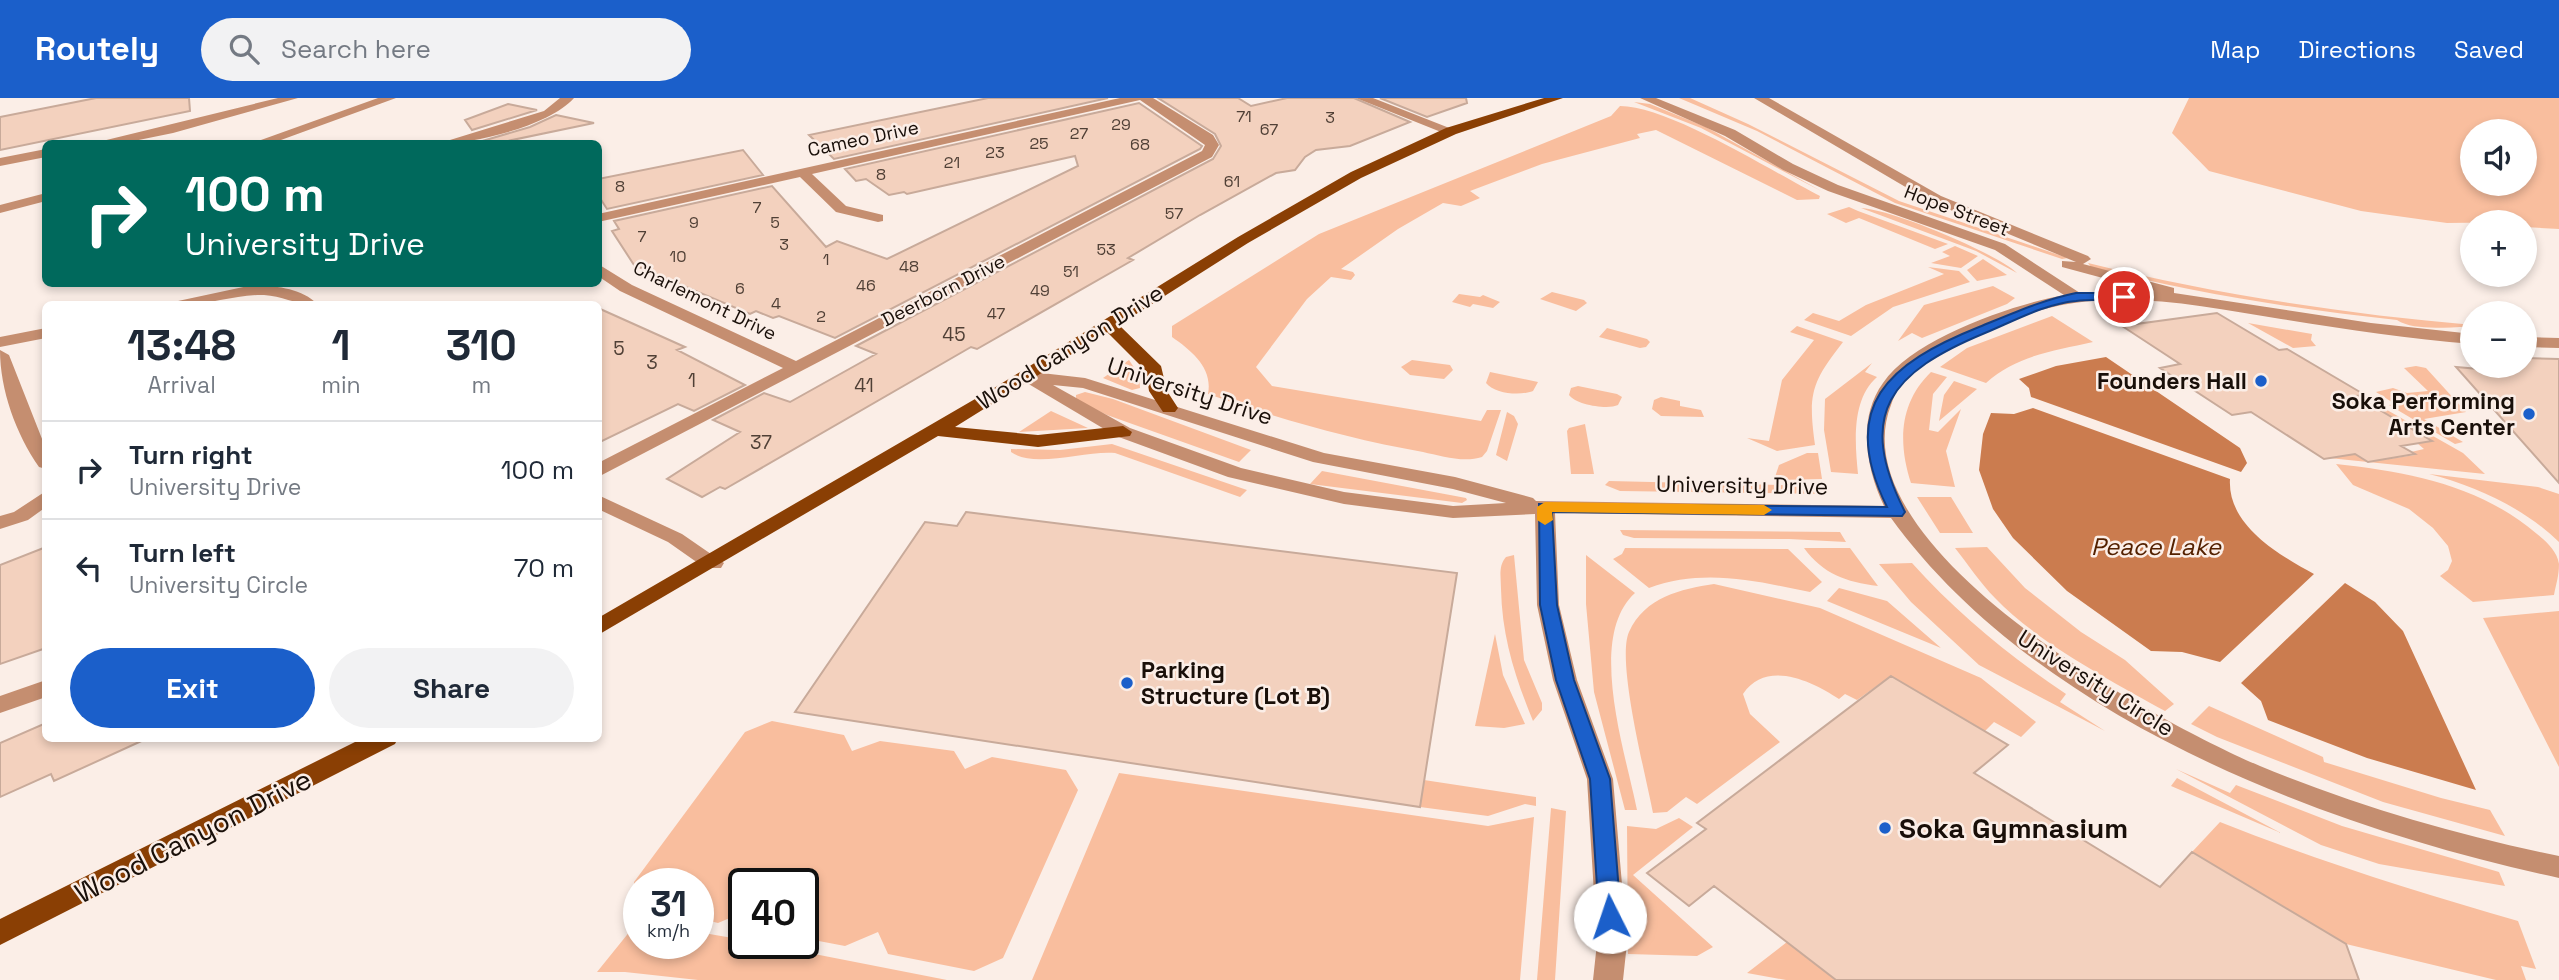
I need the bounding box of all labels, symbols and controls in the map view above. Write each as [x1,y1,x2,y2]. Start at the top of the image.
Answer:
search box [201,18,691,81]
text: Routely [35,28,159,70]
icon: search [225,30,263,68]
text: Search here [281,32,431,66]
text: Map [2210,34,2260,65]
text: Directions [2298,34,2416,65]
text: Saved [2454,34,2524,65]
house number: 71 [1236,106,1252,127]
house number: 3 [1325,107,1335,128]
house number: 29 [1111,114,1131,135]
street label: Cameo Drive [805,115,921,162]
house number: 67 [1260,119,1278,140]
map controls [2460,119,2537,378]
button: sound [2460,119,2537,196]
house number: 27 [1070,123,1088,144]
house number: 25 [1029,133,1049,154]
house number: 68 [1130,134,1150,155]
house number: 23 [985,142,1005,163]
house number: 21 [944,152,960,173]
text: 100 m [185,163,325,225]
house number: 8 [876,164,886,185]
icon: right [70,168,161,259]
house number: 61 [1224,171,1240,192]
house number: 8 [615,176,625,197]
street label: Hope Street [1901,179,2013,242]
house number: 7 [752,197,762,218]
house number: 57 [1165,203,1183,224]
button: + [2460,210,2537,287]
house number: 9 [689,212,699,233]
house number: 5 [770,212,780,233]
text: University Drive [185,224,425,264]
house number: 7 [637,226,647,247]
house number: 3 [779,234,789,255]
house number: 53 [1096,239,1116,260]
house number: 10 [670,246,686,267]
house number: 1 [823,249,829,270]
street label: Deerborn Drive [877,249,1009,332]
street label: Charlemont Drive [629,255,781,346]
house number: 48 [899,256,919,277]
house number: 51 [1063,261,1079,282]
pin [2094,267,2154,327]
house number: 46 [856,275,876,296]
house number: 6 [735,278,745,299]
street label: Wood Canyon Drive [971,278,1169,416]
icon: arrive [2105,278,2143,316]
house number: 49 [1030,280,1050,301]
house number: 4 [771,293,781,314]
button: − [2460,301,2537,378]
house number: 47 [987,303,1005,324]
house number: 2 [816,306,826,327]
text: 13:48 [127,319,236,372]
text: 1 [331,319,350,372]
text: 310 [446,319,517,372]
house number: 45 [942,322,966,347]
house number: 5 [613,336,625,361]
house number: 3 [646,350,658,375]
street label: University Drive [1103,350,1277,432]
place label: Founders Hall [2097,366,2247,396]
house number: 1 [688,368,696,393]
text: Arrival [147,370,216,400]
text: min [321,370,361,400]
text: m [471,370,491,400]
house number: 41 [854,373,874,398]
marker: Founders Hall [2253,373,2269,389]
place label: Soka Performing Arts Center [2332,386,2515,442]
marker: Soka Performing Arts Center [2521,406,2537,422]
house number: 37 [750,430,772,455]
text: Turn right [129,438,253,472]
icon: right [70,451,108,489]
text: 100 m [501,453,574,487]
street label: University Drive [1656,468,1828,502]
text: University Drive [129,472,301,502]
water label: Peace Lake [2091,531,2222,562]
text: Turn left [129,536,236,570]
icon: left [70,549,108,587]
text: 70 m [514,551,574,585]
text: University Circle [129,570,308,600]
street label: University Circle [2012,623,2180,743]
button: Exit [70,648,315,728]
button: Share [329,648,574,728]
place label: Parking Structure (Lot B) [1141,655,1330,711]
marker: Parking Structure (Lot B) [1119,675,1135,691]
street label: Wood Canyon Drive [69,761,317,911]
place label: Soka Gymnasium [1899,810,2128,846]
marker: Soka Gymnasium [1877,820,1893,836]
speed limit sign: 40 [728,868,819,959]
position arrow [1573,880,1647,954]
text: 31 [650,882,687,926]
text: km/h [647,919,690,942]

